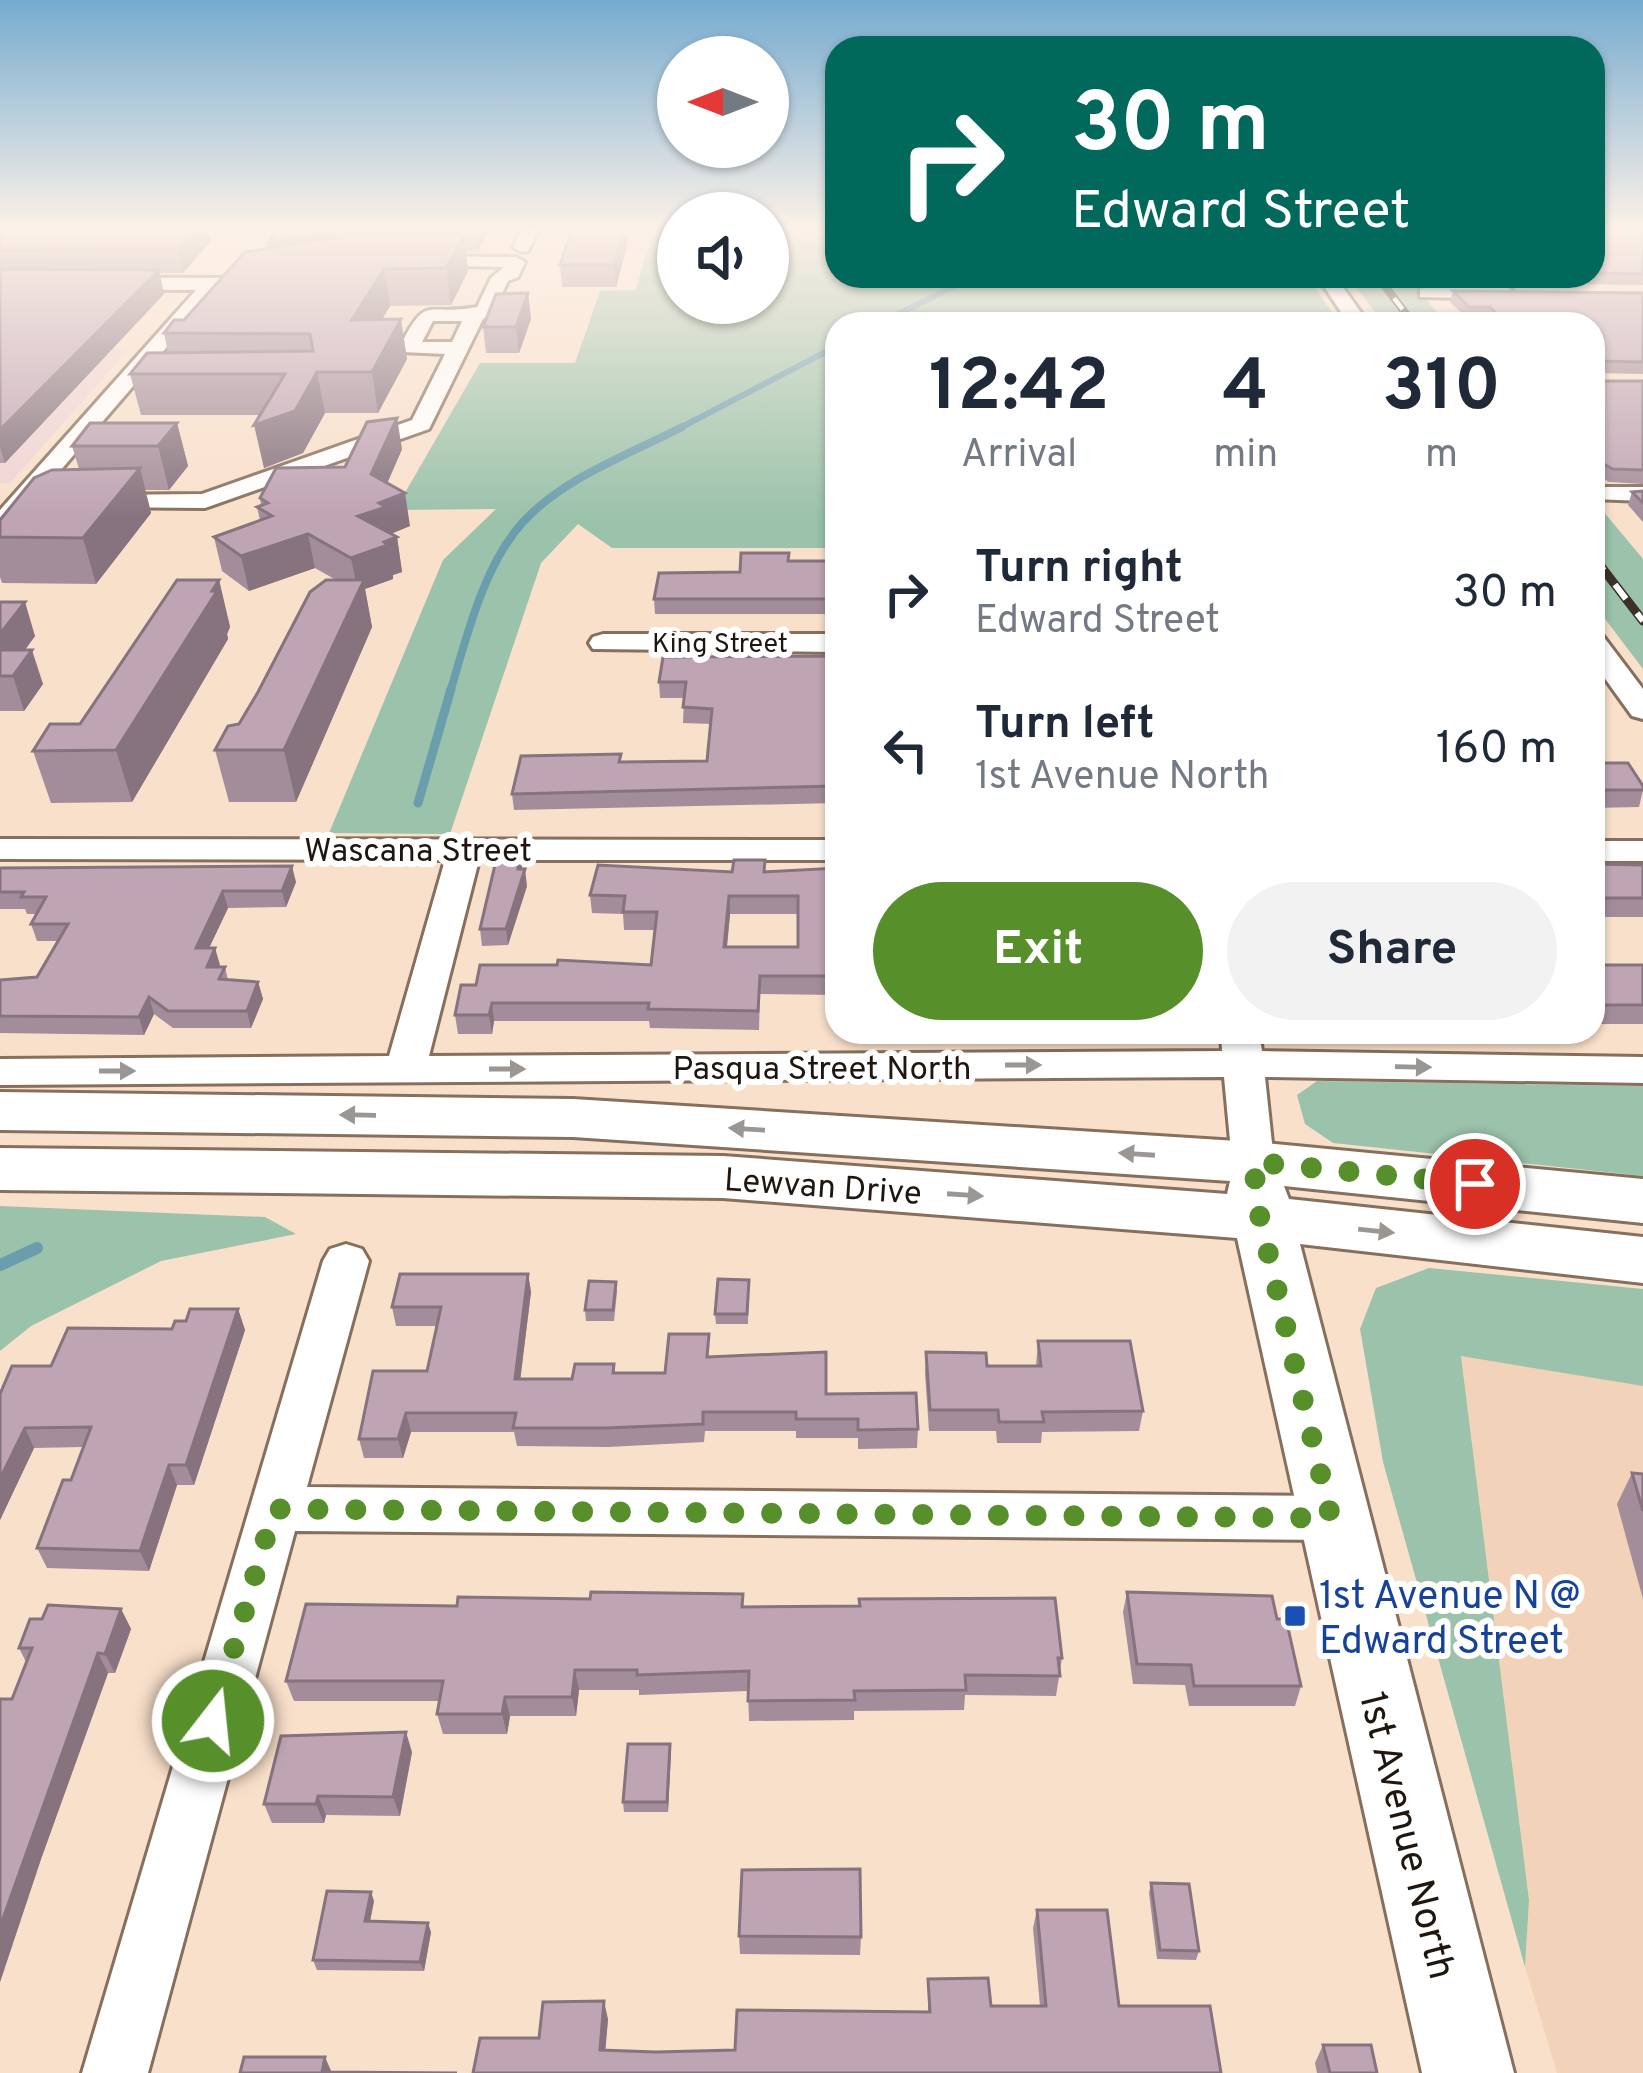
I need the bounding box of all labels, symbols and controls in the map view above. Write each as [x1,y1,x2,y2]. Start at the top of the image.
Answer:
north arrow [657,36,789,168]
map controls [657,36,789,324]
text: 30 m [1071,75,1270,181]
icon: right [873,84,1029,240]
text: Edward Street [1071,179,1410,248]
button: sound [657,192,789,324]
text: 12:42 [929,344,1109,436]
text: 4 [1223,344,1269,436]
text: 310 [1382,344,1501,436]
text: Arrival [961,432,1077,481]
text: min [1213,432,1278,481]
text: m [1425,432,1458,481]
text: Turn right [975,541,1183,598]
icon: right [873,561,939,627]
text: 30 m [1453,566,1557,623]
text: Edward Street [975,598,1220,647]
street label: King Street [652,628,788,662]
text: Turn left [975,697,1154,754]
icon: left [873,717,939,783]
text: 160 m [1436,722,1557,779]
text: 1st Avenue North [975,754,1270,803]
street label: Wascana Street [304,832,532,874]
button: Exit [873,882,1203,1020]
button: Share [1227,882,1557,1020]
street label: Pasqua Street North [672,1050,972,1092]
one-way arrow [1005,1056,1043,1075]
one-way arrow [1395,1057,1433,1076]
one-way arrow [489,1059,527,1079]
one-way arrow [99,1061,137,1081]
one-way arrow [338,1105,376,1125]
one-way arrow [728,1120,765,1139]
pin [1424,1133,1526,1235]
one-way arrow [1117,1145,1155,1164]
icon: arrive [1442,1151,1508,1217]
street label: Lewvan Drive [722,1161,923,1217]
one-way arrow [947,1186,984,1205]
one-way arrow [1358,1221,1395,1240]
place label: 1st Avenue N @ Edward Street [1319,1574,1581,1668]
marker: 1st Avenue N @ Edward Street [1282,1603,1308,1629]
position arrow [150,1658,276,1784]
street label: 1st Avenue North [1345,1687,1464,1985]

